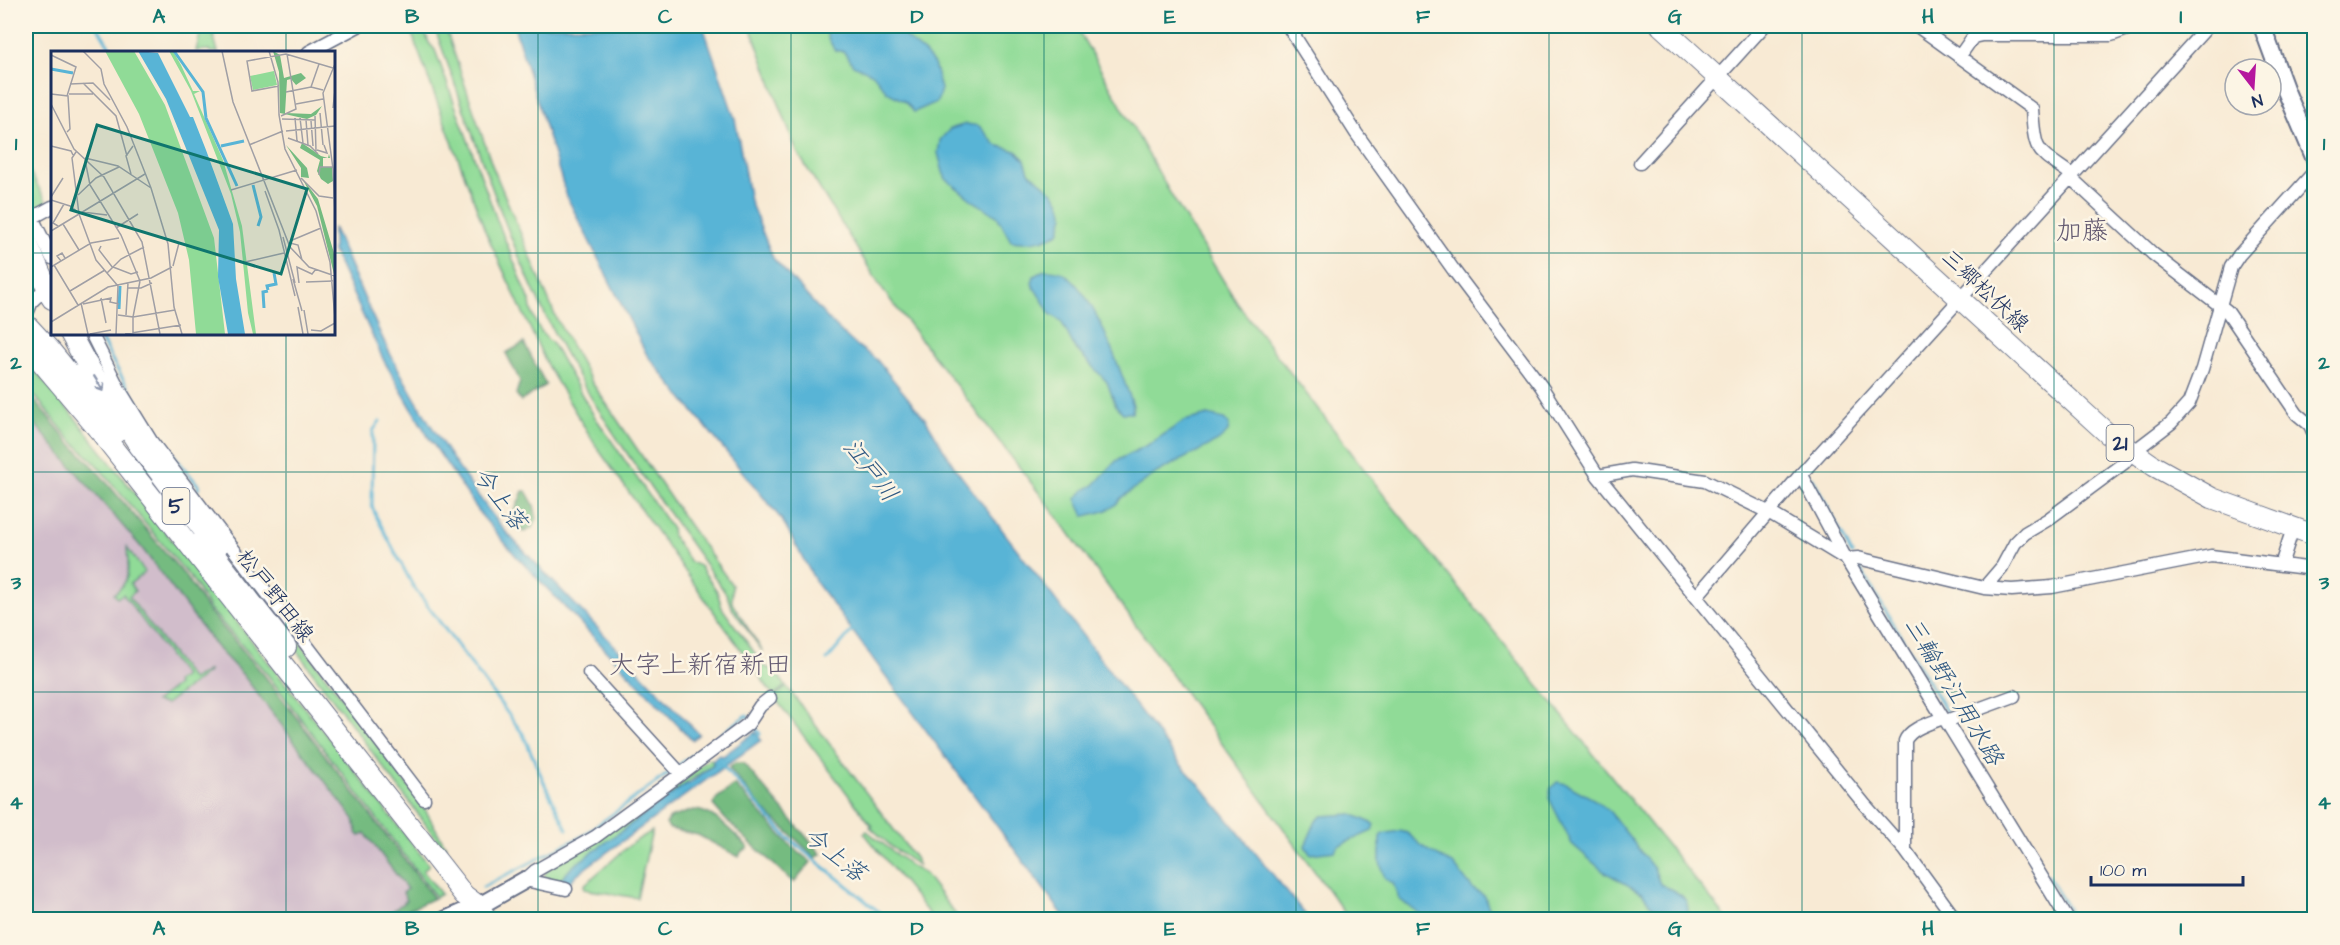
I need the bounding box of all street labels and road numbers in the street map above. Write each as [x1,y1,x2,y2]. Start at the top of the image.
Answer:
street label: 三郷松伏線 [1934,242,2036,340]
road number: 21 [2106,425,2134,461]
road number: 5 [162,488,190,524]
street label: 松戸野田線 [229,543,321,649]

